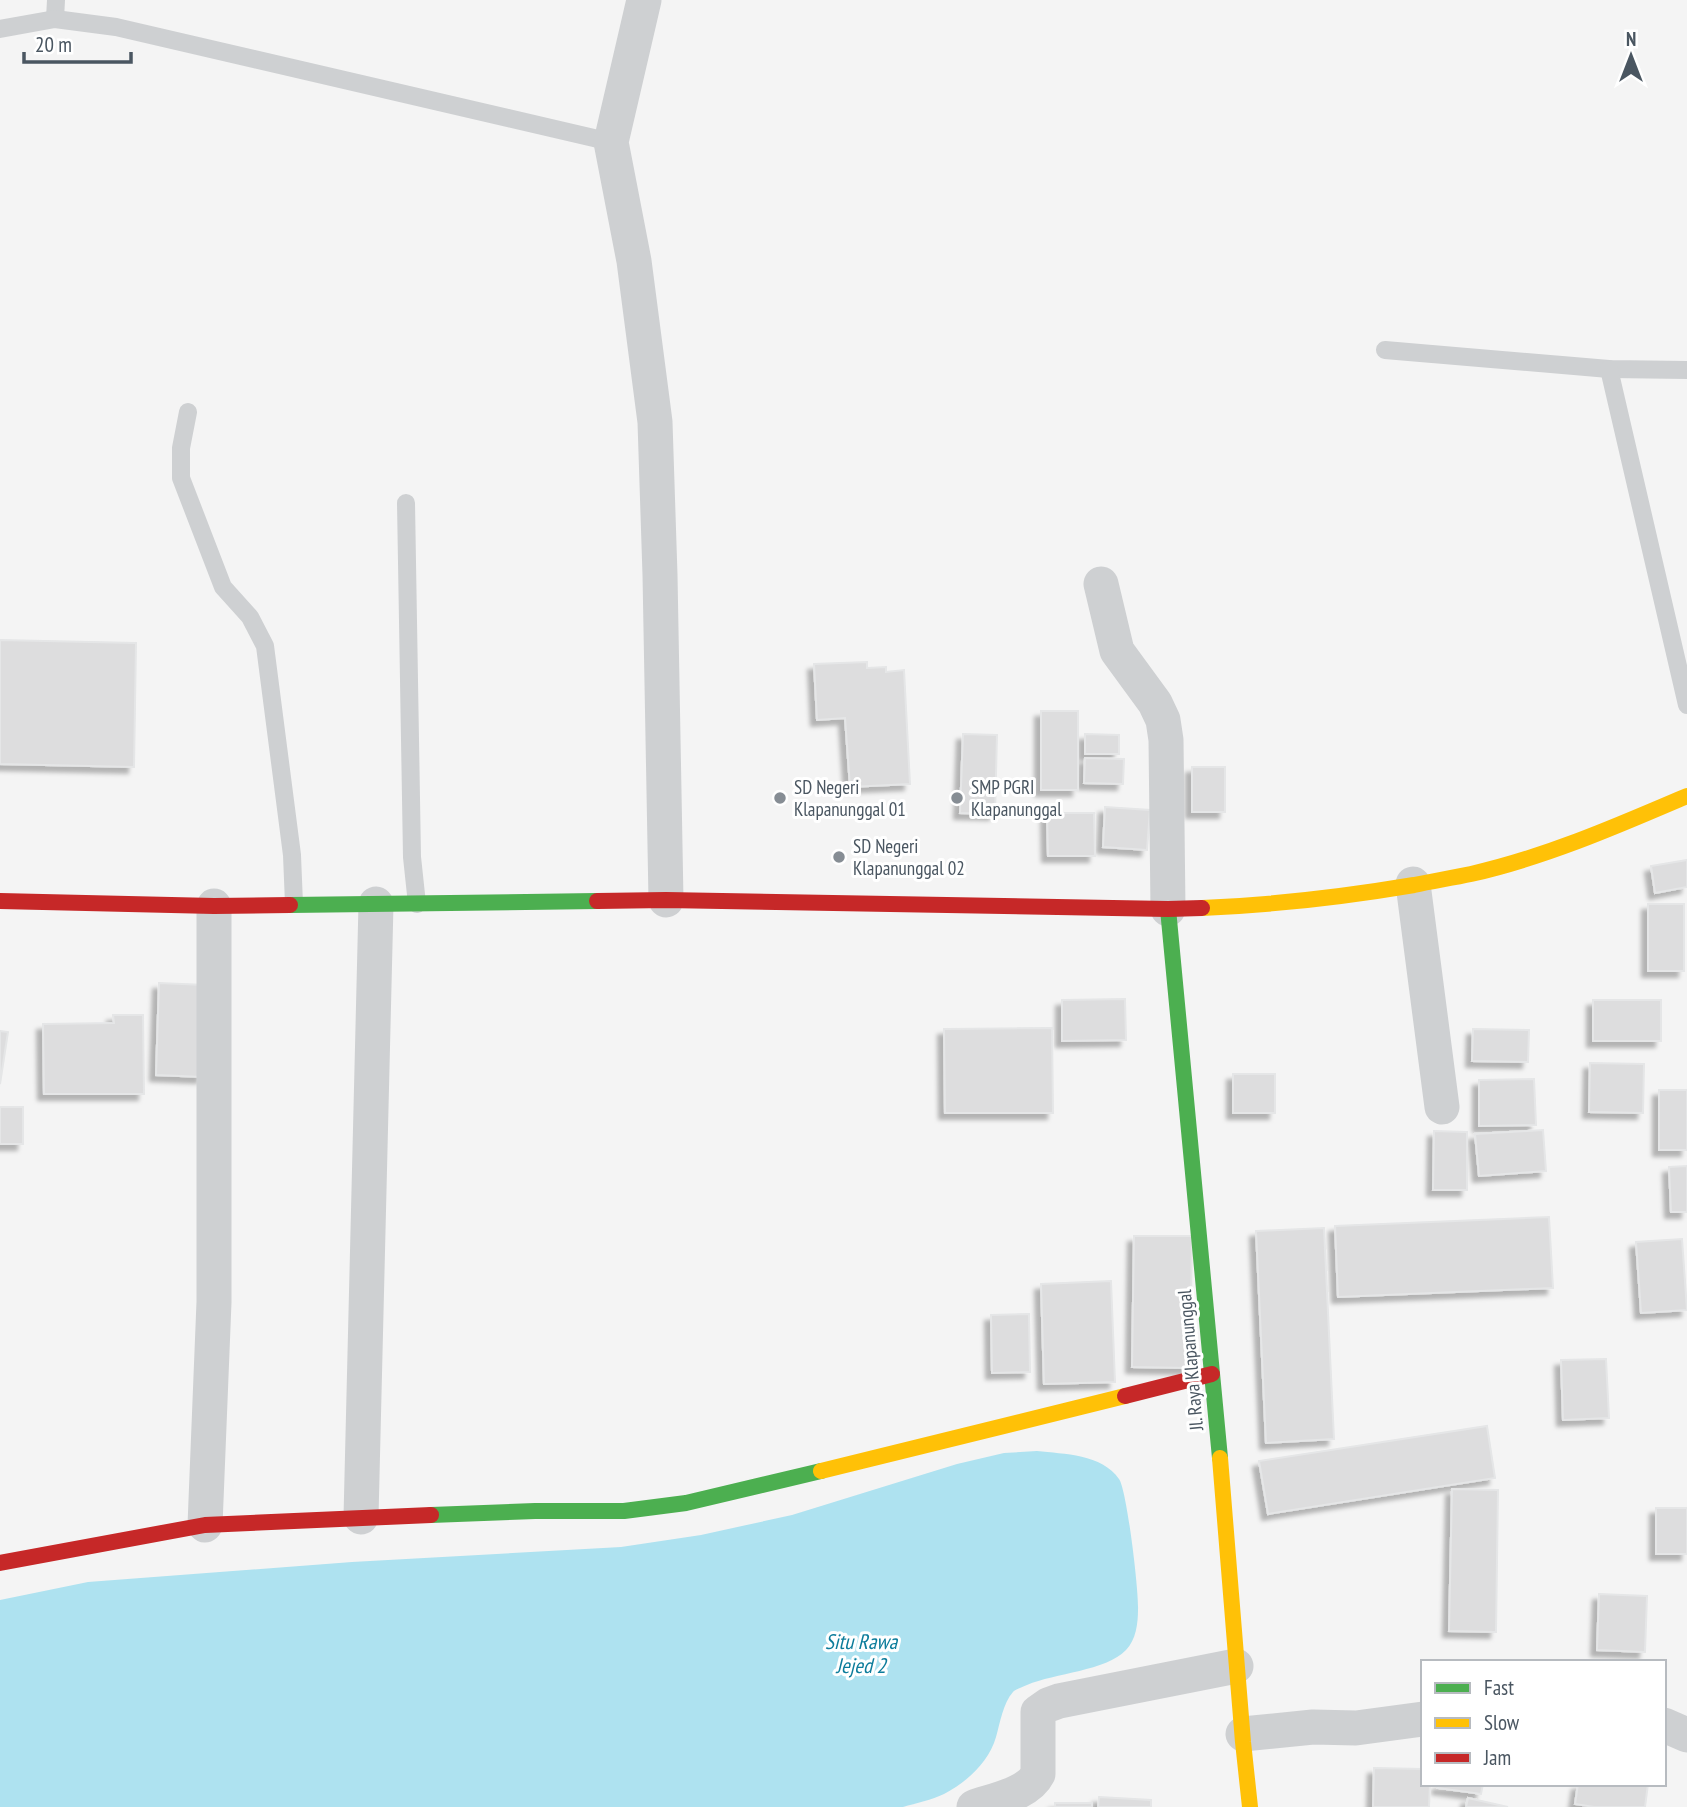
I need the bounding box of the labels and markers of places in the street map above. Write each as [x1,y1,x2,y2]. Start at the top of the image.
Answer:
place label: SD Negeri Klapanunggal 01 [794,775,906,821]
place label: SMP PGRI Klapanunggal [971,775,1062,821]
marker: SD Negeri Klapanunggal 01 [772,790,788,806]
marker: SMP PGRI Klapanunggal [949,790,965,806]
place label: SD Negeri Klapanunggal 02 [853,834,965,880]
marker: SD Negeri Klapanunggal 02 [831,849,847,865]

